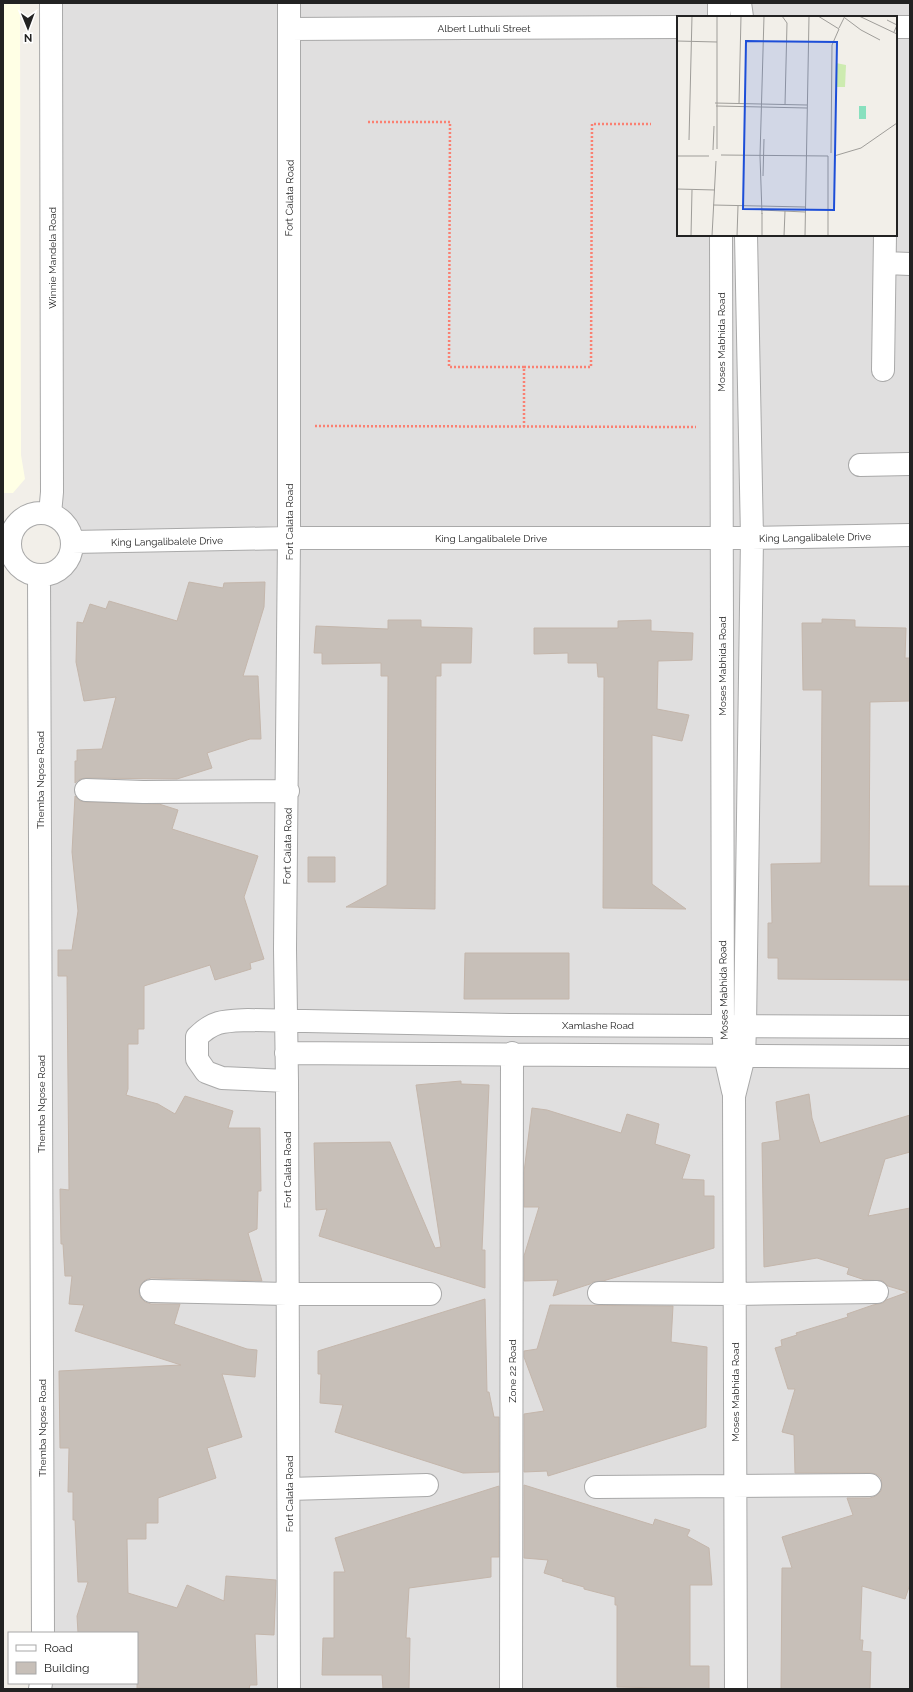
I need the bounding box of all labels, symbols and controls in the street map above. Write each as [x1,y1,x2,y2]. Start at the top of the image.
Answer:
north arrow [8,8,48,48]
inset map [677,16,897,236]
street label: Albert Luthuli Street [438,23,531,34]
text: N [24,31,32,44]
street label: Fort Calata Road [283,160,296,236]
street label: Winnie Mandela Road [47,207,58,309]
street label: Moses Mabhida Road [716,292,727,392]
street label: Fort Calata Road [284,484,295,560]
street label: King Langalibalele Drive [759,531,871,544]
street label: King Langalibalele Drive [435,533,547,544]
street label: King Langalibalele Drive [111,535,223,548]
street label: Moses Mabhida Road [717,616,728,716]
street label: Themba Nqose Road [35,731,46,829]
street label: Fort Calata Road [281,808,294,884]
street label: Moses Mabhida Road [717,940,730,1040]
street label: Xamlashe Road [562,1020,634,1031]
street label: Themba Nqose Road [36,1055,47,1153]
street label: Fort Calata Road [282,1132,293,1208]
street label: Zone 22 Road [507,1339,518,1403]
street label: Moses Mabhida Road [730,1342,741,1442]
street label: Themba Nqose Road [37,1379,48,1477]
street label: Fort Calata Road [284,1456,295,1532]
legend [8,1632,138,1684]
text: Road [44,1641,73,1655]
text: Building [44,1661,90,1675]

